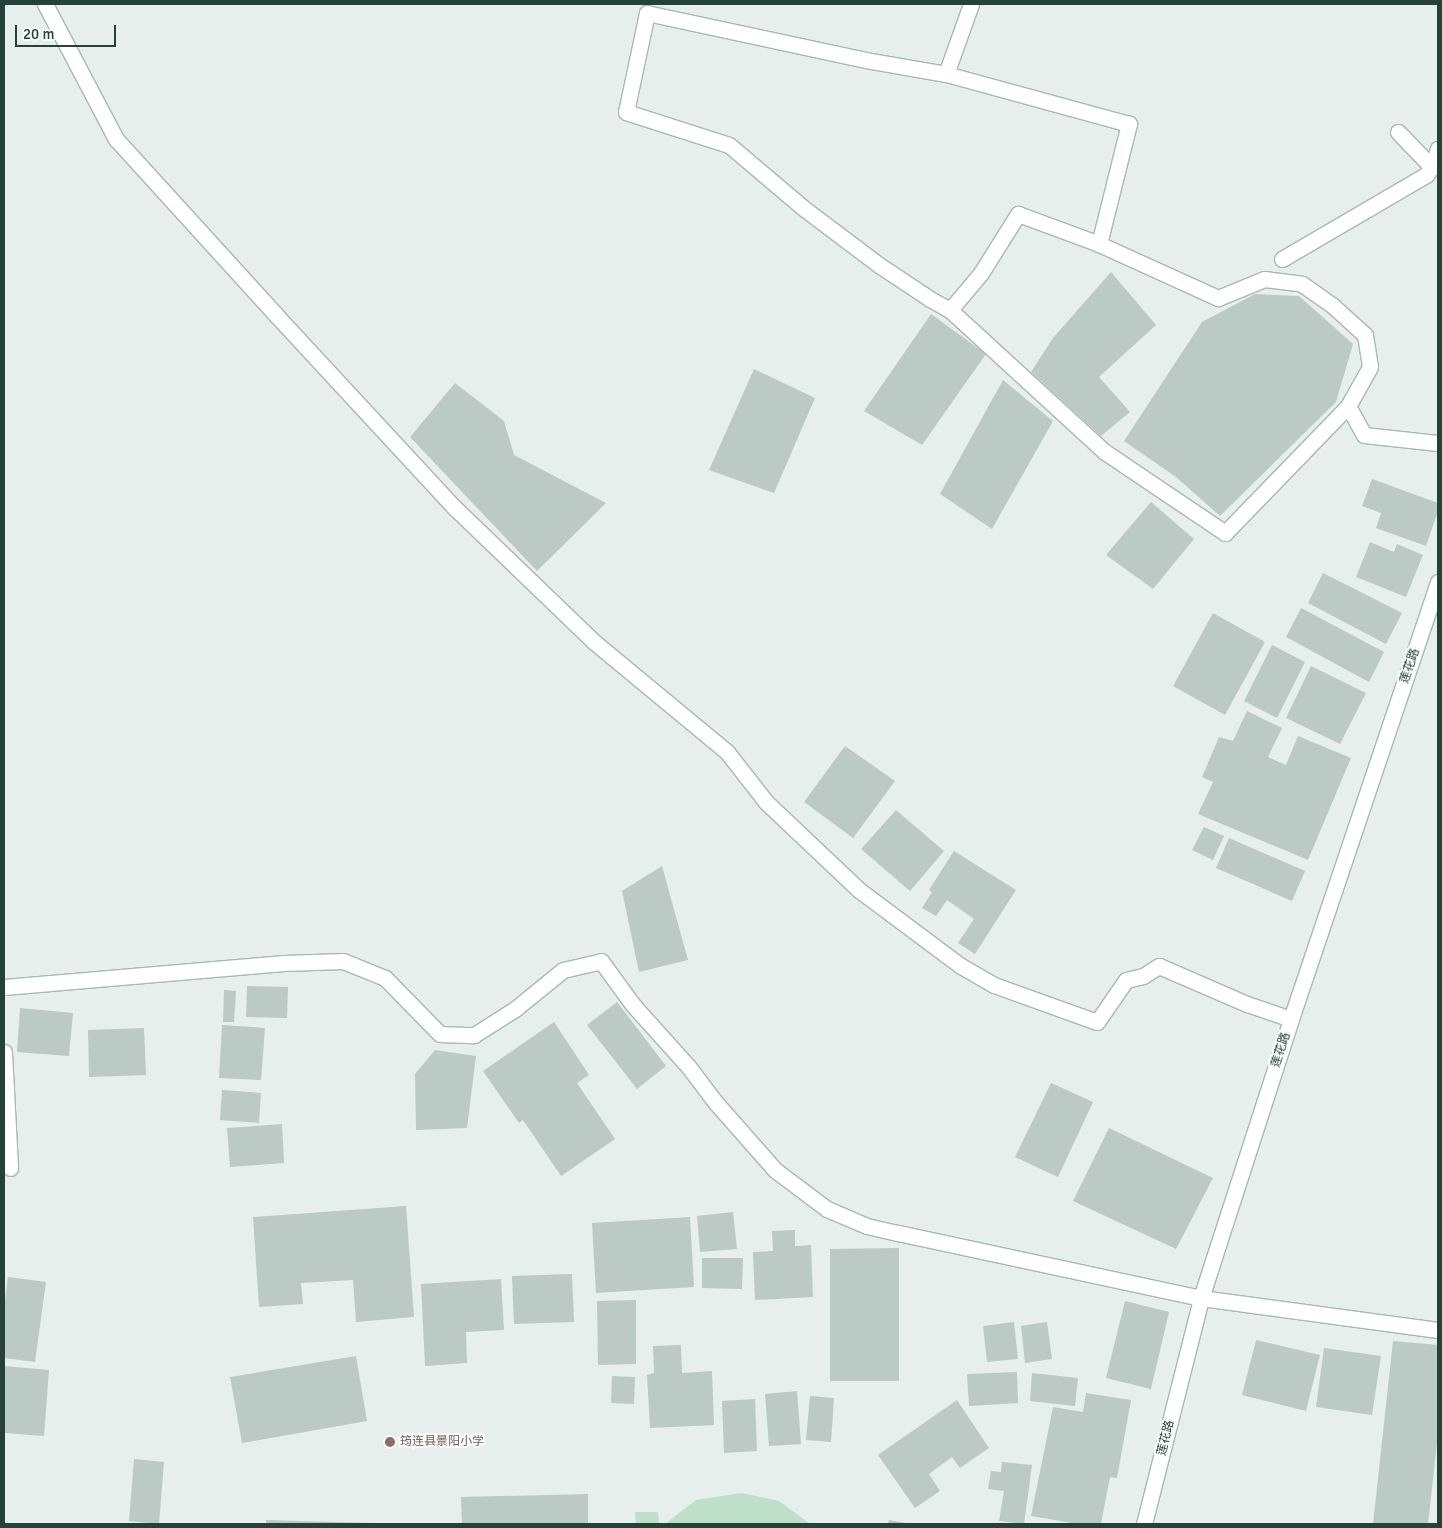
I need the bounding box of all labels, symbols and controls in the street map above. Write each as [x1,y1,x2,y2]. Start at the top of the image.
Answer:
scale bar [18,15,119,47]
text: 20 m [23,25,54,43]
street label: 莲花路 [1397,647,1423,685]
street label: 莲花路 [1269,1031,1293,1069]
street label: 莲花路 [1155,1419,1177,1457]
place label: 筠连县景阳小学 [400,1435,484,1449]
marker: 筠连县景阳小学 [384,1436,396,1448]

